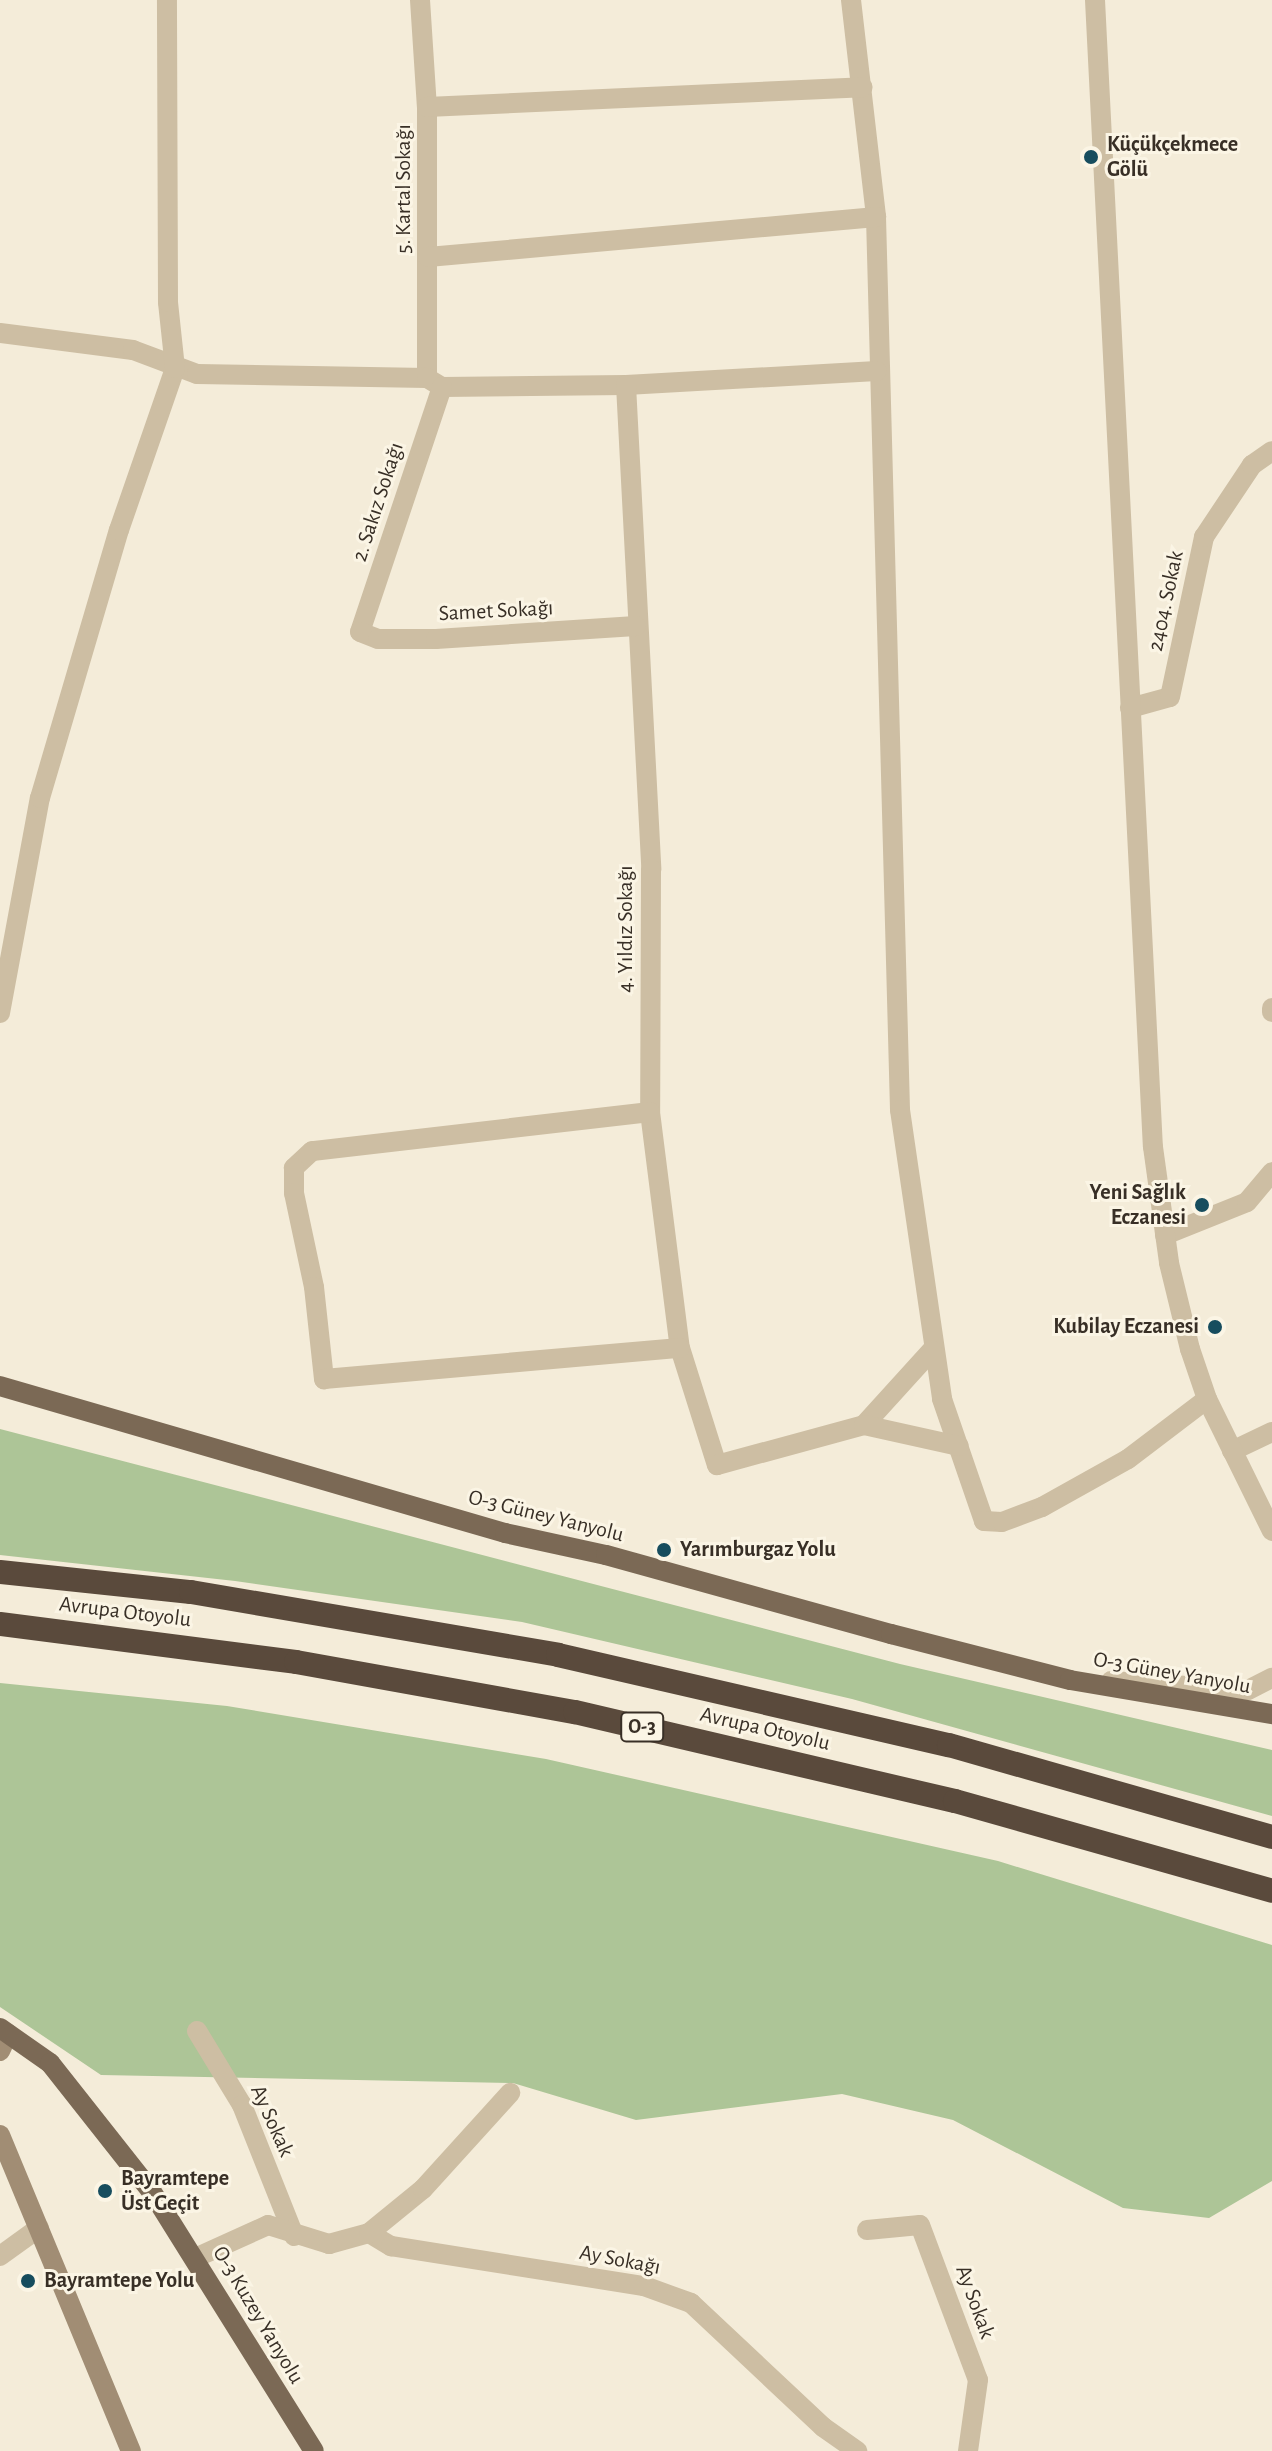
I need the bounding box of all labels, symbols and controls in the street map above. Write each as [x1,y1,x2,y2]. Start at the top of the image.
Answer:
street label: 5. Kartal Sokağı [391,124,417,254]
place label: Küçükçekmece Gölü [1107,131,1238,182]
marker: Küçükçekmece Gölü [1082,148,1100,166]
street label: 2. Sakız Sokağı [346,439,410,565]
street label: 2404. Sokak [1142,548,1190,654]
street label: Samet Sokağı [438,595,554,627]
street label: 4. Yıldız Sokağı [613,865,639,993]
place label: Yeni Sağlık Eczanesi [1090,1179,1186,1230]
marker: Yeni Sağlık Eczanesi [1193,1196,1211,1214]
place label: Kubilay Eczanesi [1053,1314,1199,1340]
marker: Kubilay Eczanesi [1206,1318,1224,1336]
street label: O-3 Güney Yanyolu [466,1484,626,1548]
place label: Yarımburgaz Yolu [680,1537,836,1563]
marker: Yarımburgaz Yolu [655,1541,673,1559]
street label: Avrupa Otoyolu [58,1591,192,1633]
street label: O-3 Güney Yanyolu [1091,1646,1253,1700]
street label: Avrupa Otoyolu [697,1701,833,1757]
road number: O-3 [620,1711,664,1743]
street label: Ay Sokak [245,2081,299,2161]
place label: Bayramtepe Üst Geçit [121,2165,229,2216]
marker: Bayramtepe Üst Geçit [96,2182,114,2200]
street label: Ay Sokağı [577,2239,663,2281]
street label: O-3 Kuzey Yanyolu [207,2241,309,2389]
street label: Ay Sokak [950,2262,1000,2342]
place label: Bayramtepe Yolu [44,2268,194,2294]
marker: Bayramtepe Yolu [19,2272,37,2290]

